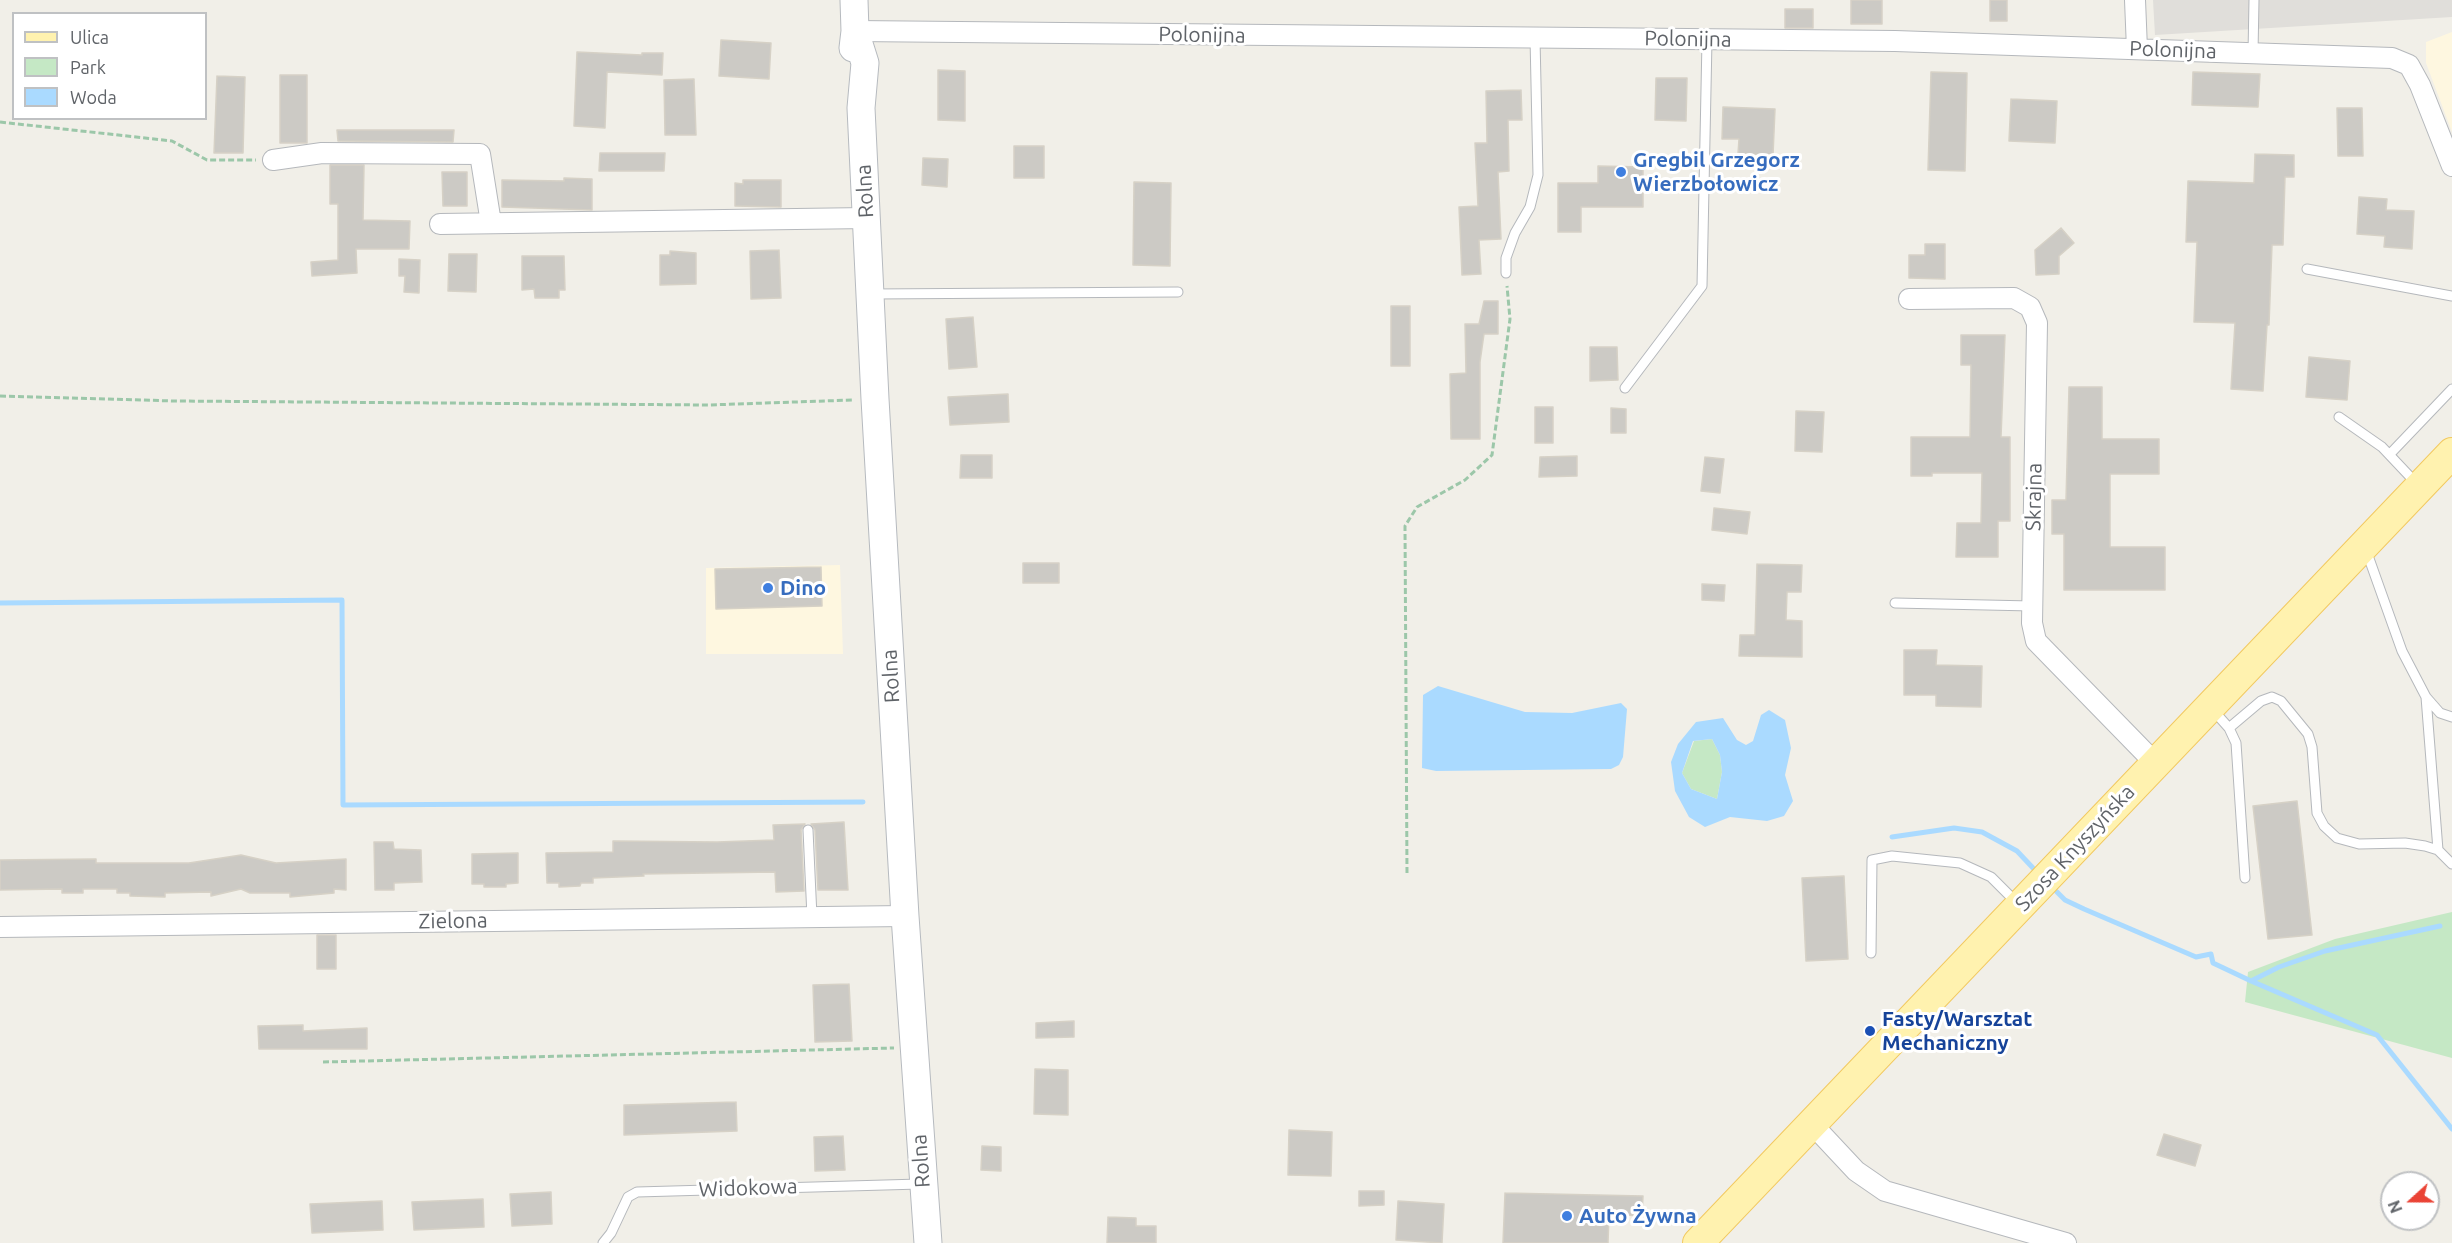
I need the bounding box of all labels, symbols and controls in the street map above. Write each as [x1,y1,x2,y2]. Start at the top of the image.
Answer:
legend [12,12,207,120]
street label: Polonijna [1158,22,1246,48]
street label: Polonijna [1644,26,1732,52]
text: Ulica [70,27,109,47]
street label: Polonijna [2129,36,2217,64]
text: Park [70,57,106,77]
text: Woda [70,87,117,107]
place label: Gregbil Grzegorz Wierzbołowicz [1633,147,1800,197]
street label: Rolna [851,164,879,218]
marker: Gregbil Grzegorz Wierzbołowicz [1614,165,1628,179]
street label: Skrajna [2021,463,2047,531]
place label: Dino [780,575,826,601]
marker: Dino [761,581,775,595]
street label: Rolna [877,649,905,703]
street label: Szosa Knyszyńska [2010,780,2140,916]
street label: Zielona [418,908,488,934]
place label: Fasty/Warsztat Mechaniczny [1882,1006,2032,1056]
marker: Fasty/Warsztat Mechaniczny [1863,1024,1877,1038]
street label: Rolna [907,1133,935,1189]
north arrow [2380,1171,2440,1231]
street label: Widokowa [698,1174,798,1202]
text: N [2385,1198,2406,1216]
place label: Auto Żywna [1579,1203,1697,1229]
marker: Auto Żywna [1560,1209,1574,1223]

